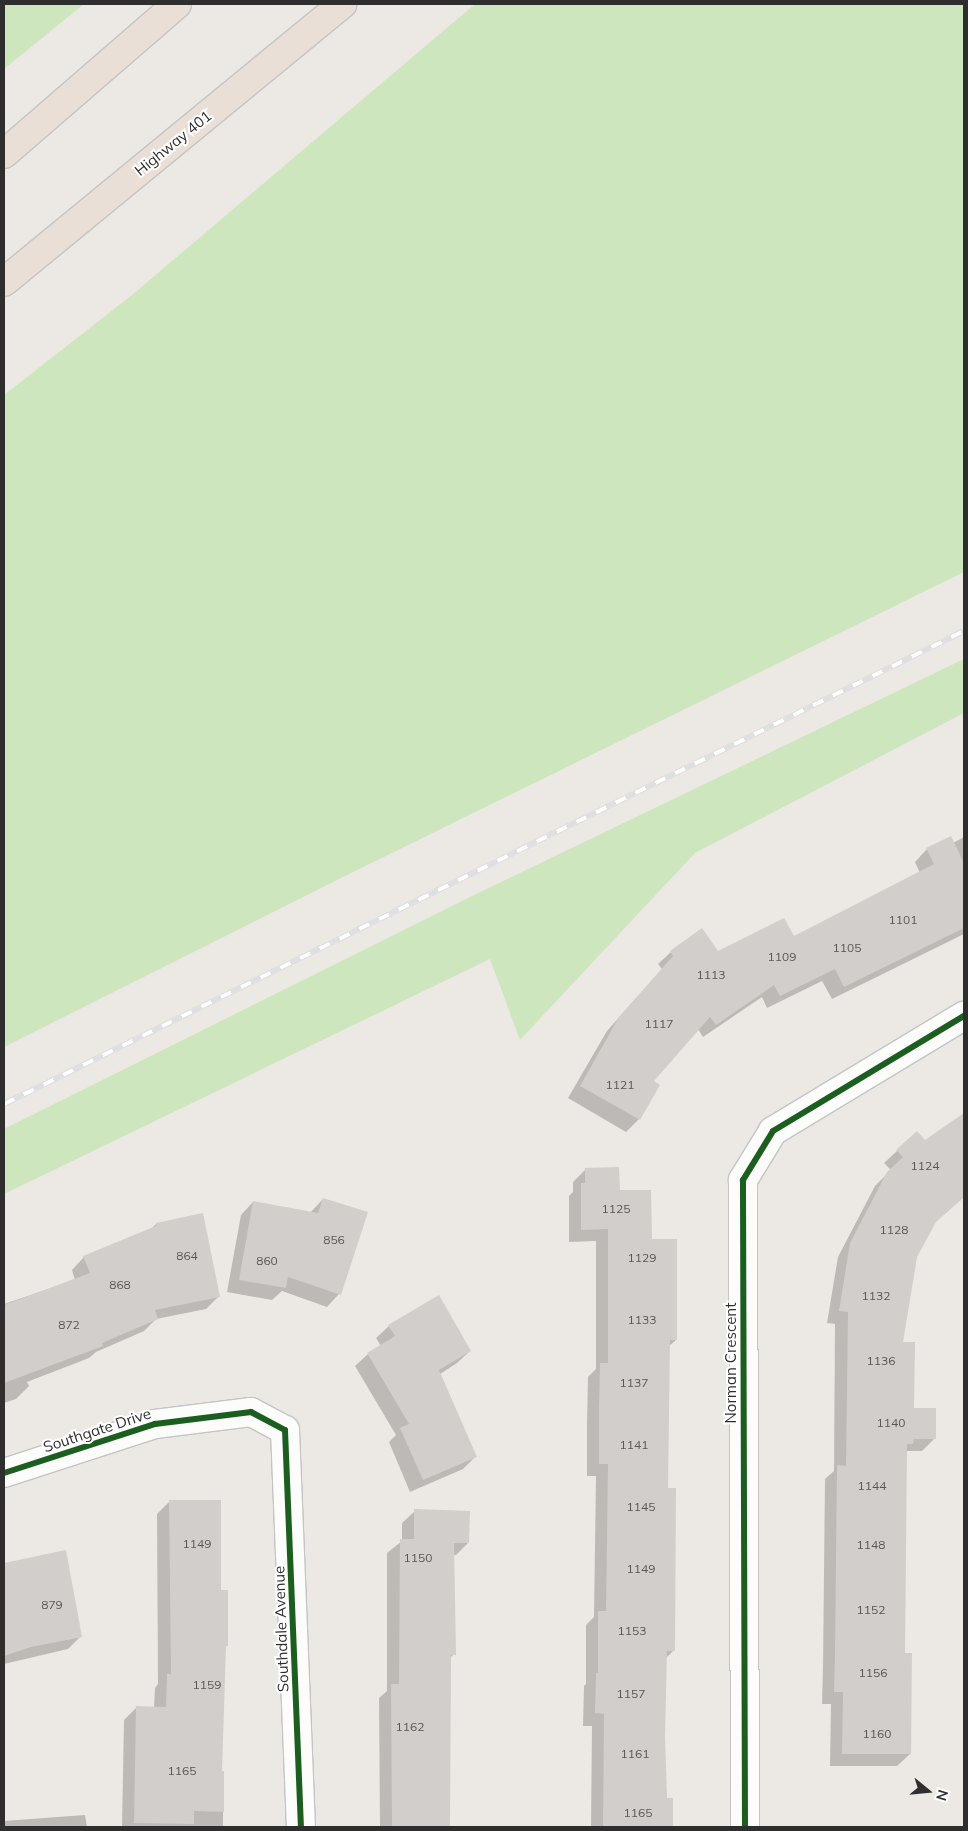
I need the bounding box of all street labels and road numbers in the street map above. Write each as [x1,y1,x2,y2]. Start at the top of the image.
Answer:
street label: Highway 401 [131,107,215,179]
street label: Norman Crescent [722,1303,740,1423]
street label: Southgate Drive [41,1404,153,1456]
street label: Southdale Avenue [270,1565,292,1693]

